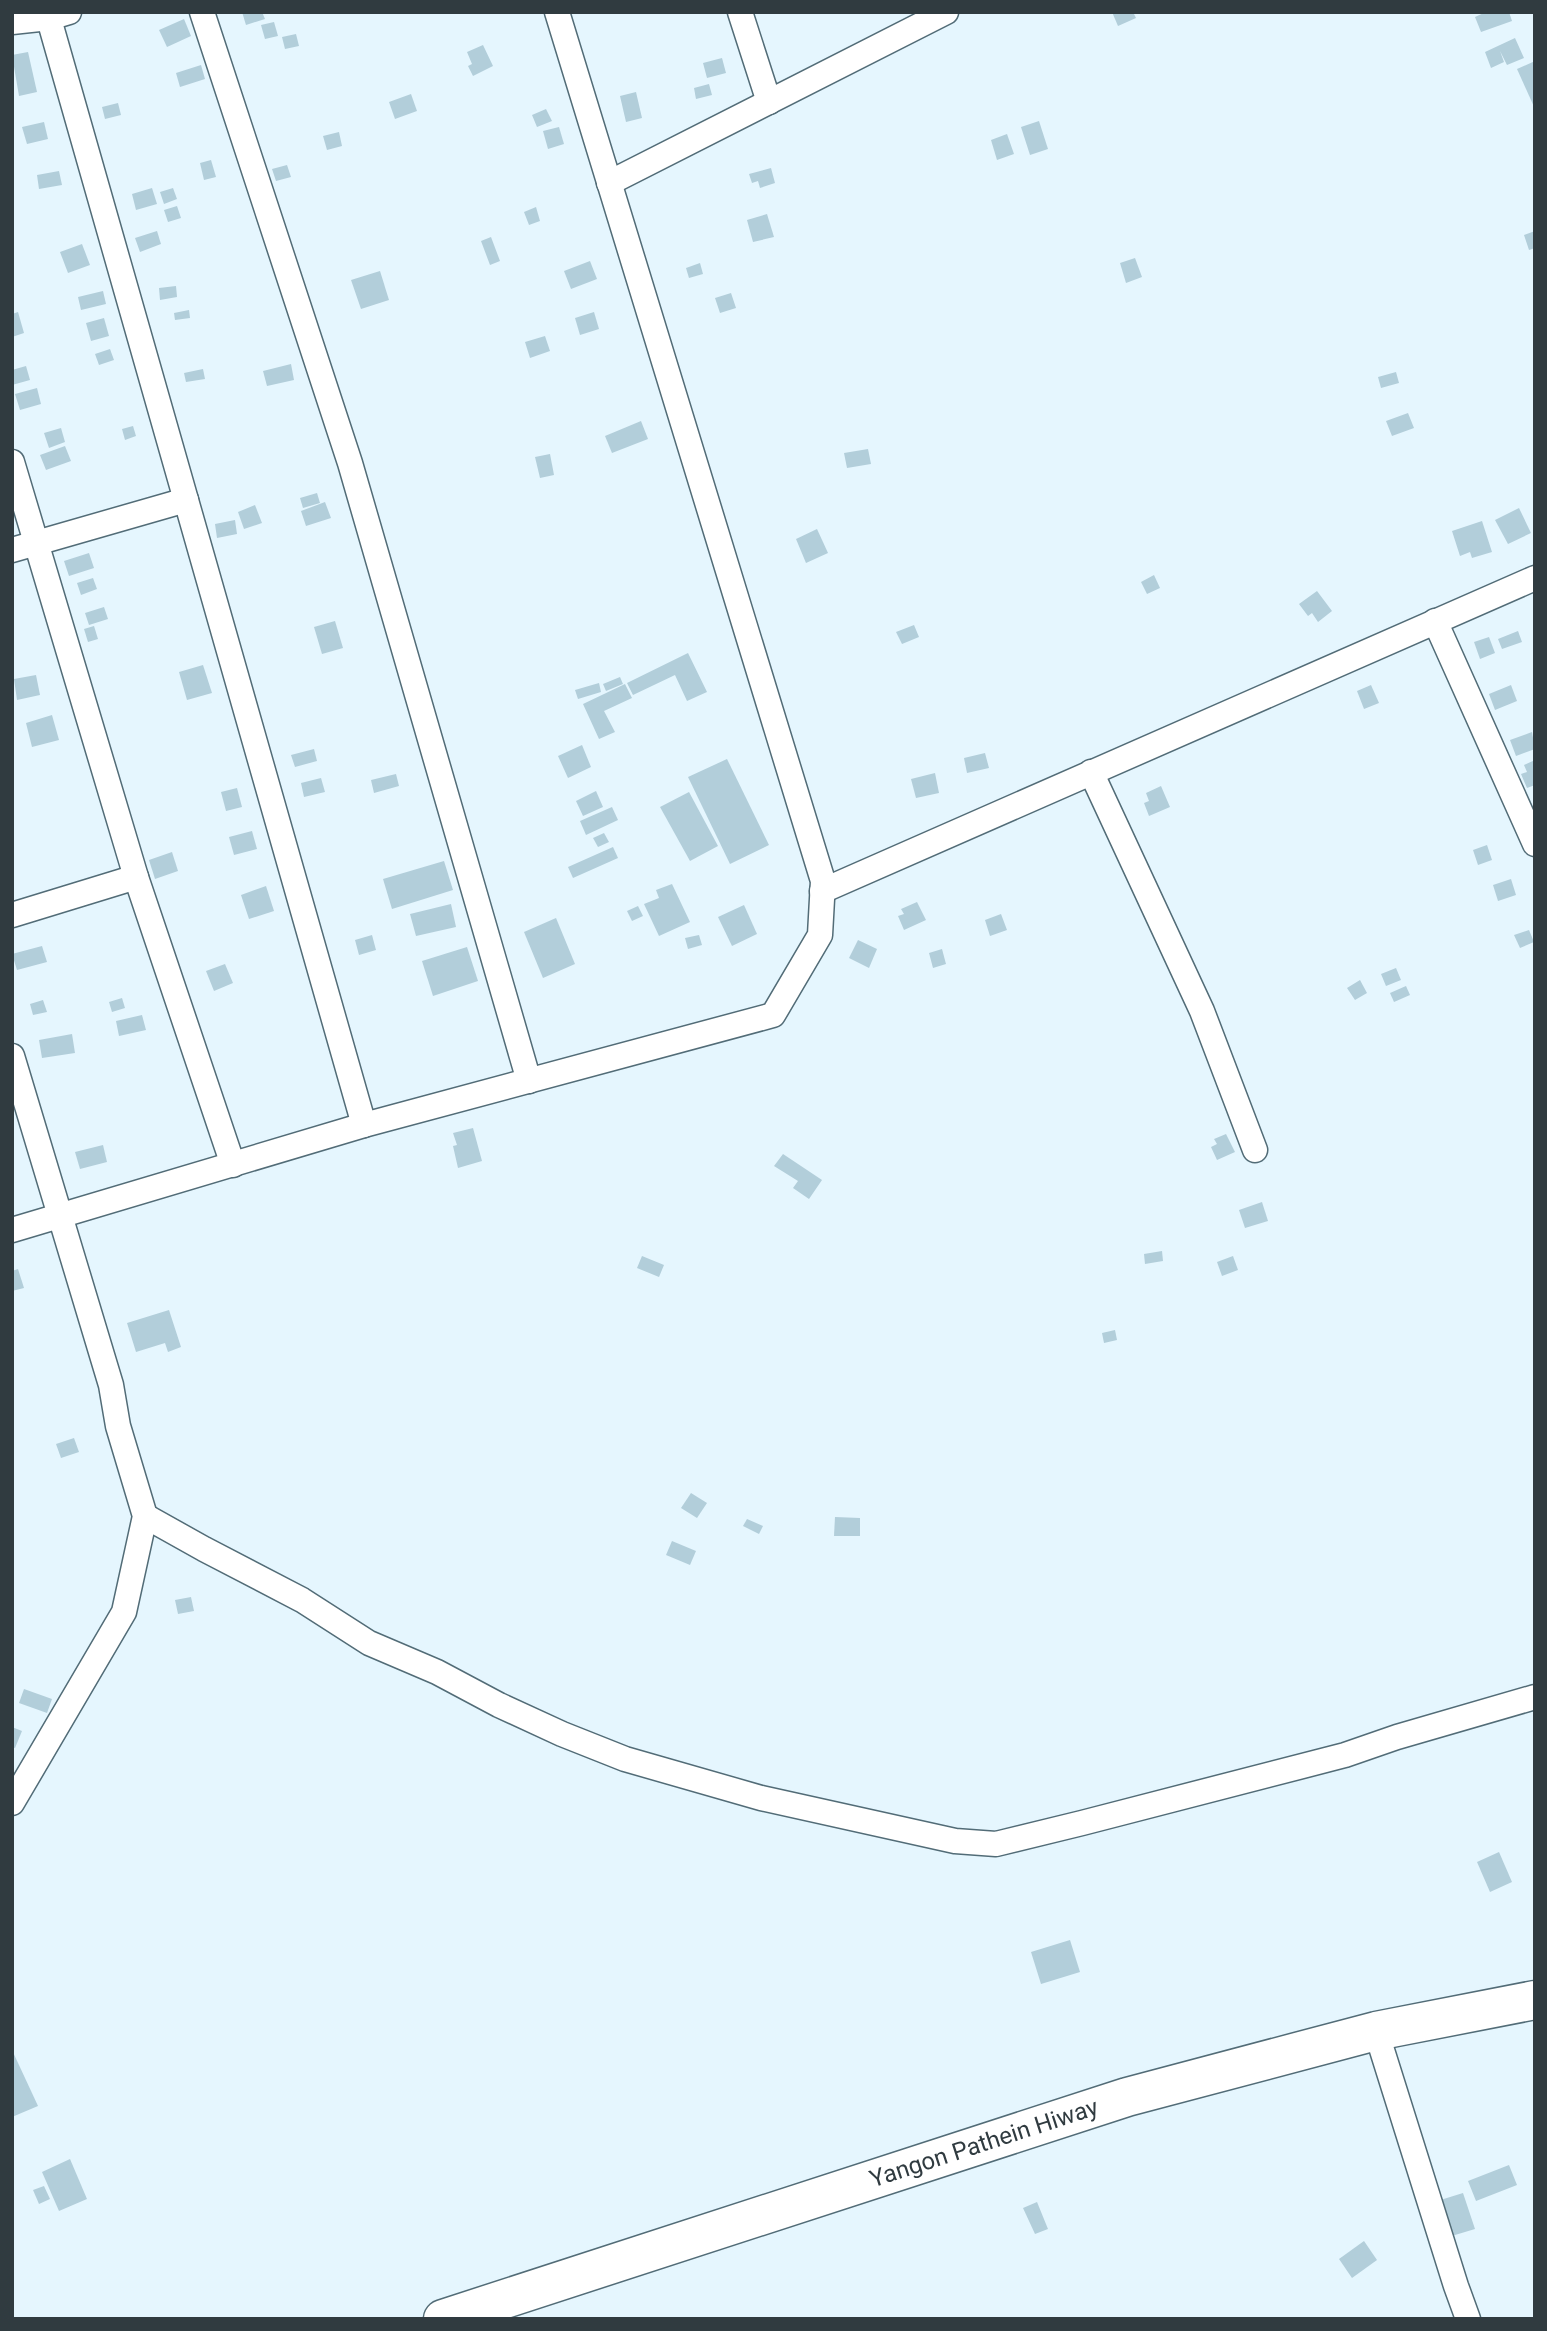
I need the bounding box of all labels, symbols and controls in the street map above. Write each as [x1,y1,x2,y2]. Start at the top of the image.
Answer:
street label: Yangon Pathein Hiway [866,2093,1102,2193]

